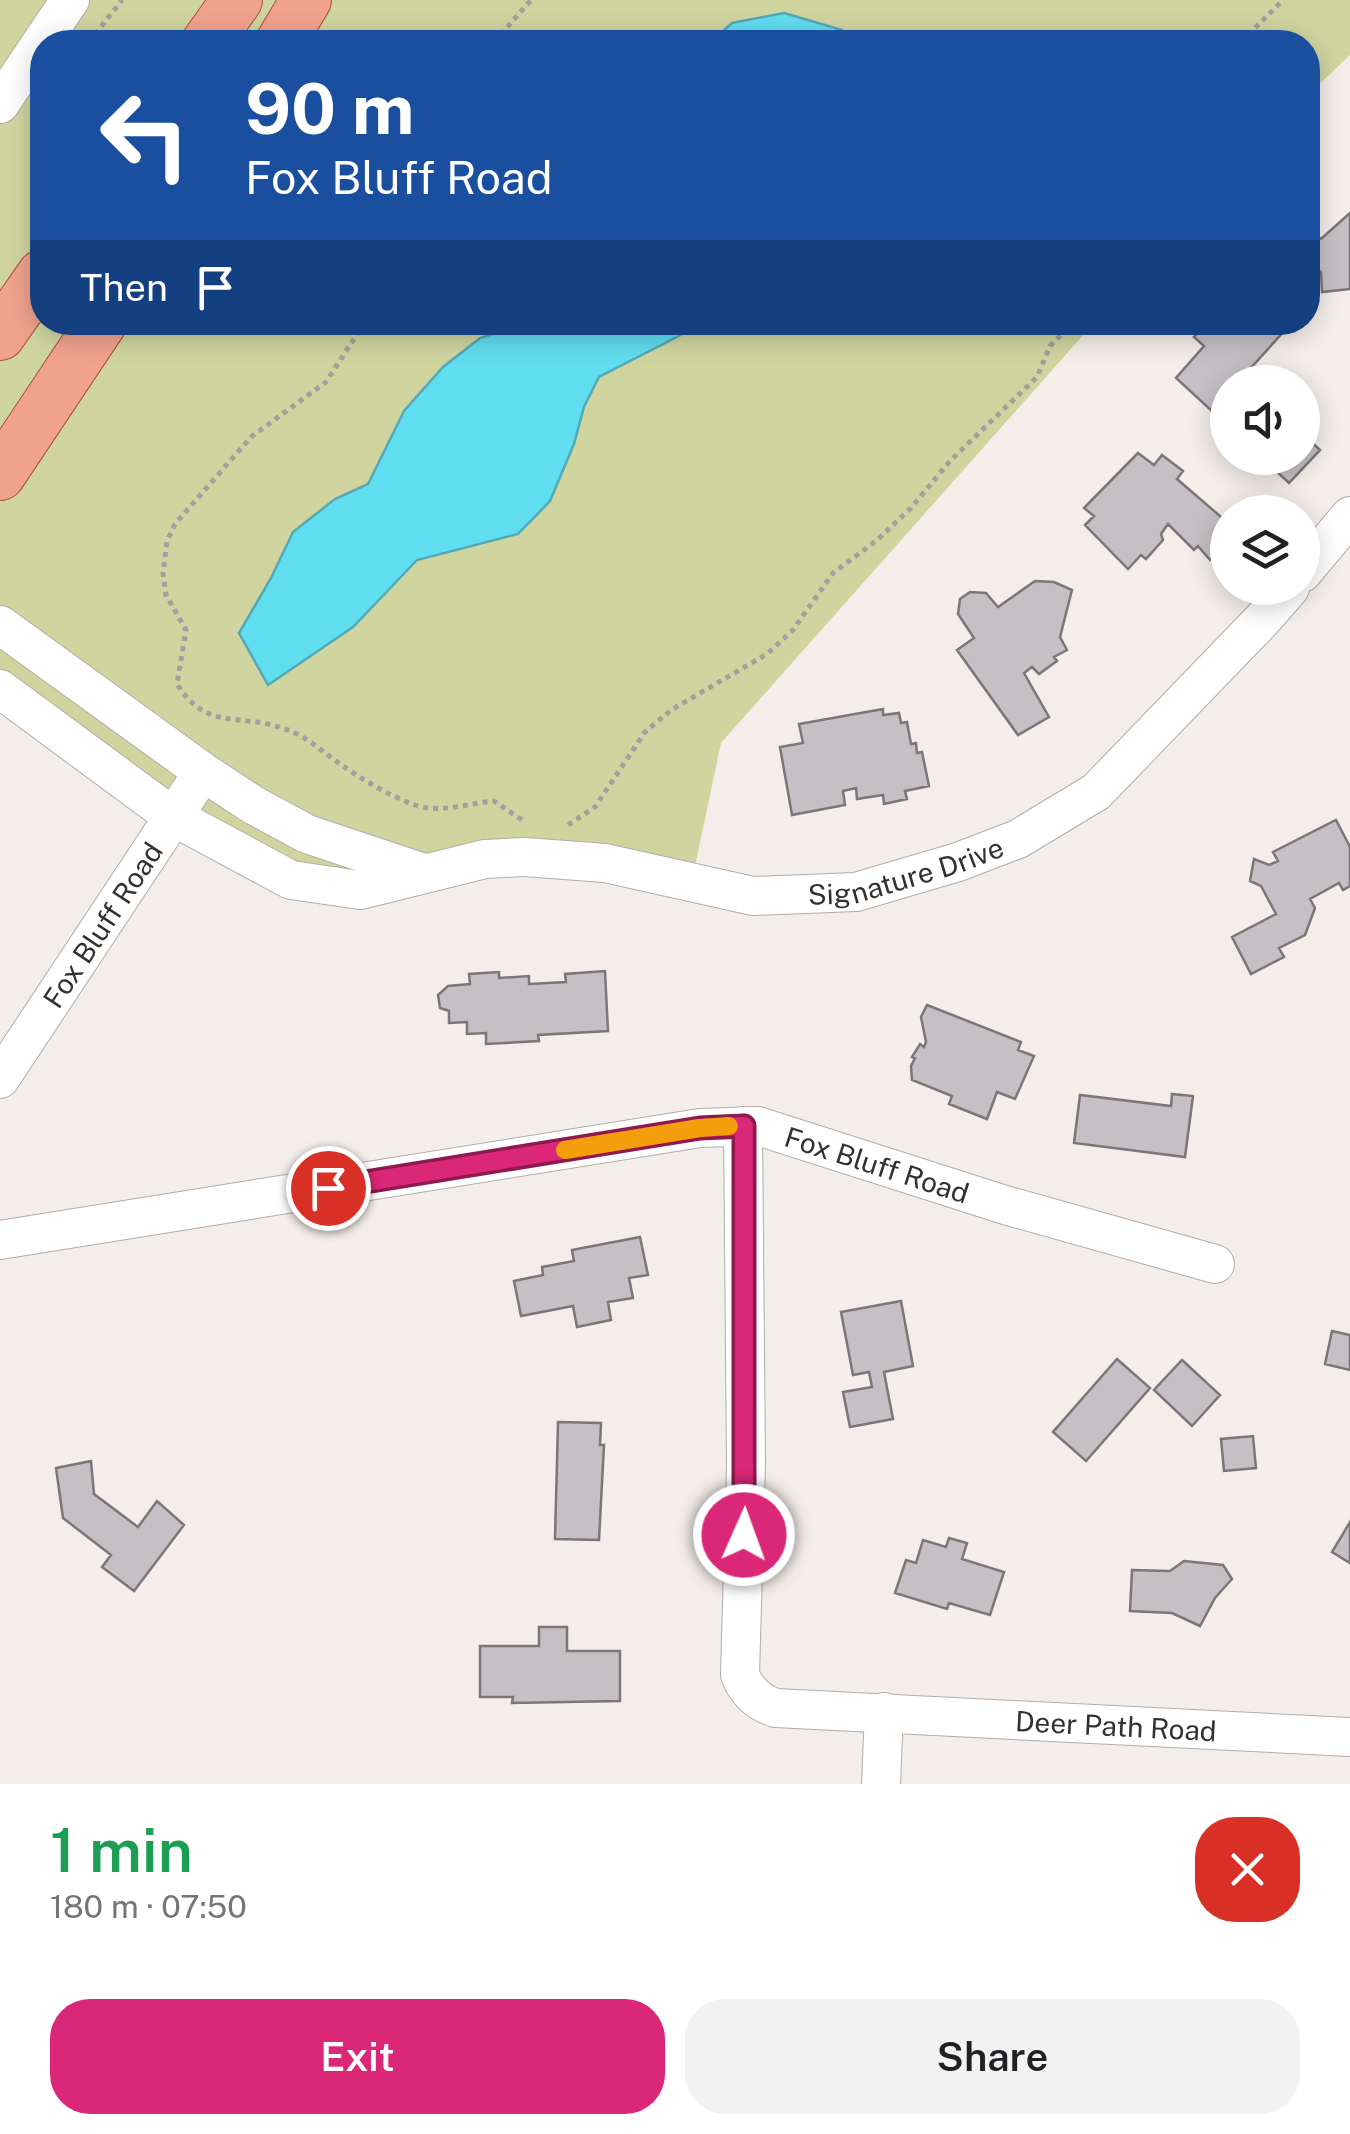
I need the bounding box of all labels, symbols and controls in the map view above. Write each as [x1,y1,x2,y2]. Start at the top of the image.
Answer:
text: 90 m [245,67,415,150]
icon: left [80,70,210,200]
text: Fox Bluff Road [245,151,552,204]
icon: arrive [188,260,243,315]
text: Then [80,265,168,310]
map controls [1210,365,1320,605]
button: sound [1210,365,1320,475]
button: layers [1210,495,1320,605]
street label: Signature Drive [807,830,1008,910]
street label: Fox Bluff Road [35,836,169,1014]
street label: Fox Bluff Road [781,1119,973,1209]
pin [286,1146,371,1231]
icon: arrive [301,1161,356,1216]
position arrow [692,1483,796,1587]
street label: Deer Path Road [1014,1704,1217,1747]
text: 1 min [50,1815,193,1886]
button: close [1195,1817,1300,1922]
text: 180 m · 07:50 [50,1888,247,1925]
button: Exit [50,1999,665,2114]
button: Share [685,1999,1300,2114]

